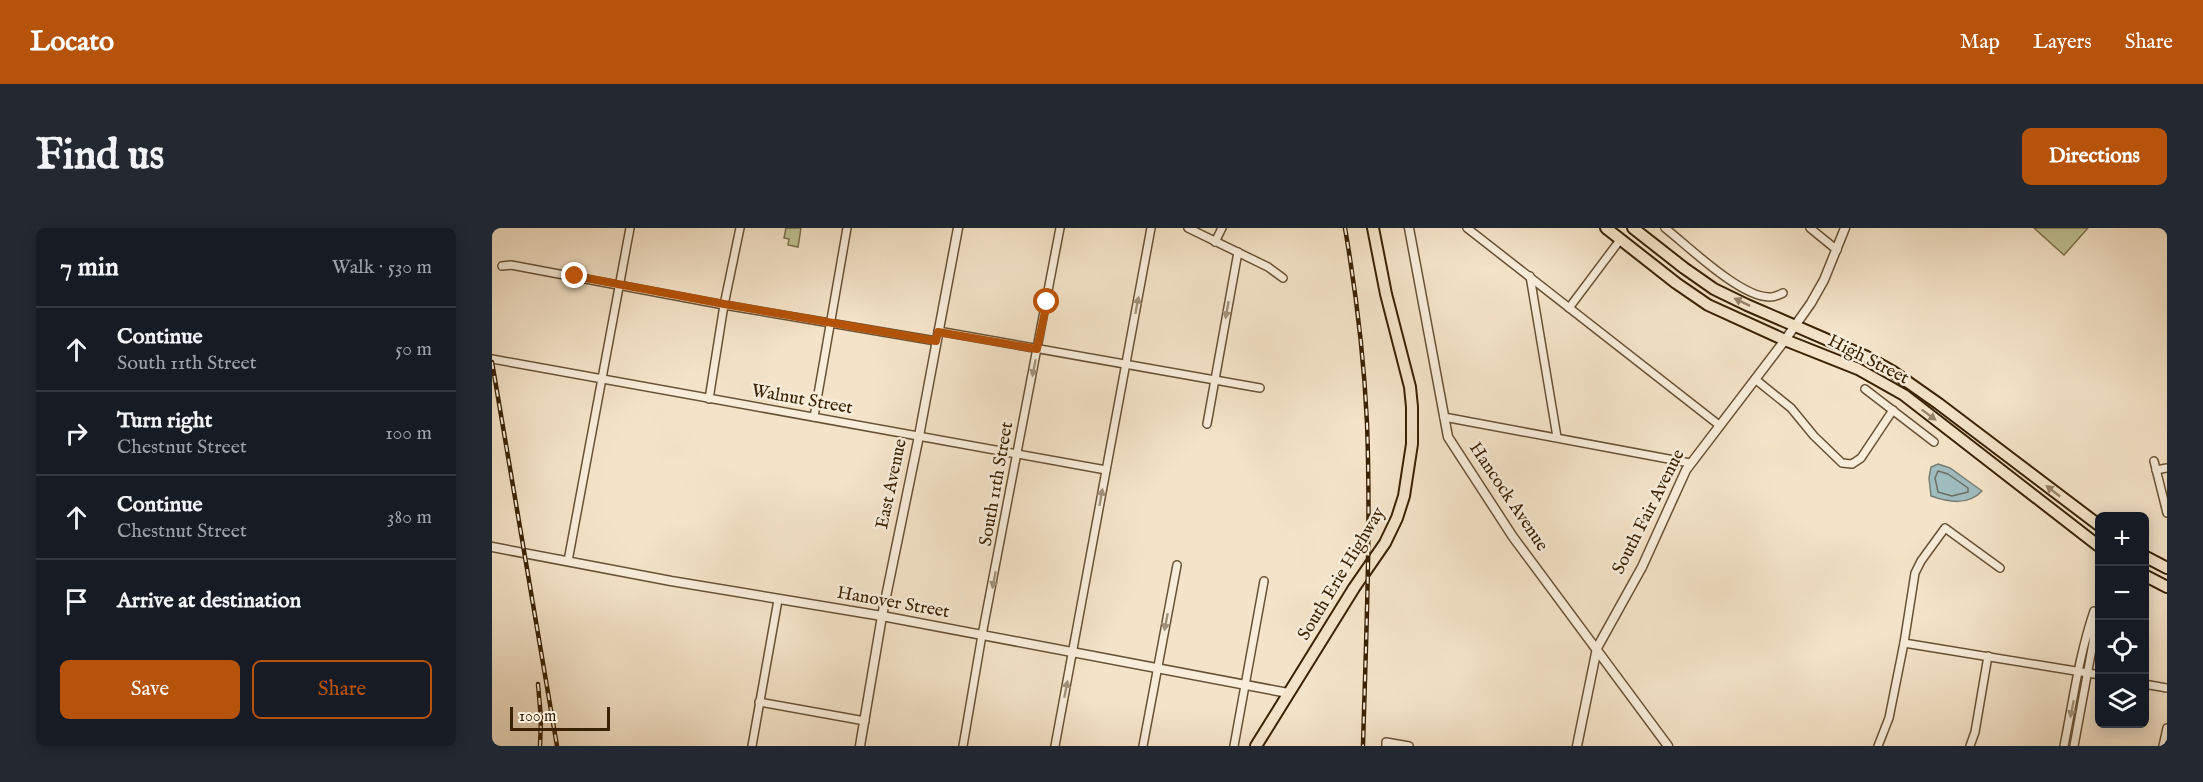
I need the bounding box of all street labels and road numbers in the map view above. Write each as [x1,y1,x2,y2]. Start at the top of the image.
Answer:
street label: High Street [1823,330,1913,390]
street label: Walnut Street [750,380,854,420]
street label: South 11th Street [975,420,1019,548]
street label: East Avenue [871,437,913,531]
street label: Hancock Avenue [1463,438,1553,556]
street label: South Fair Avenue [1608,446,1690,578]
street label: South Erie Highway [1293,503,1391,645]
street label: Hanover Street [835,582,951,624]

